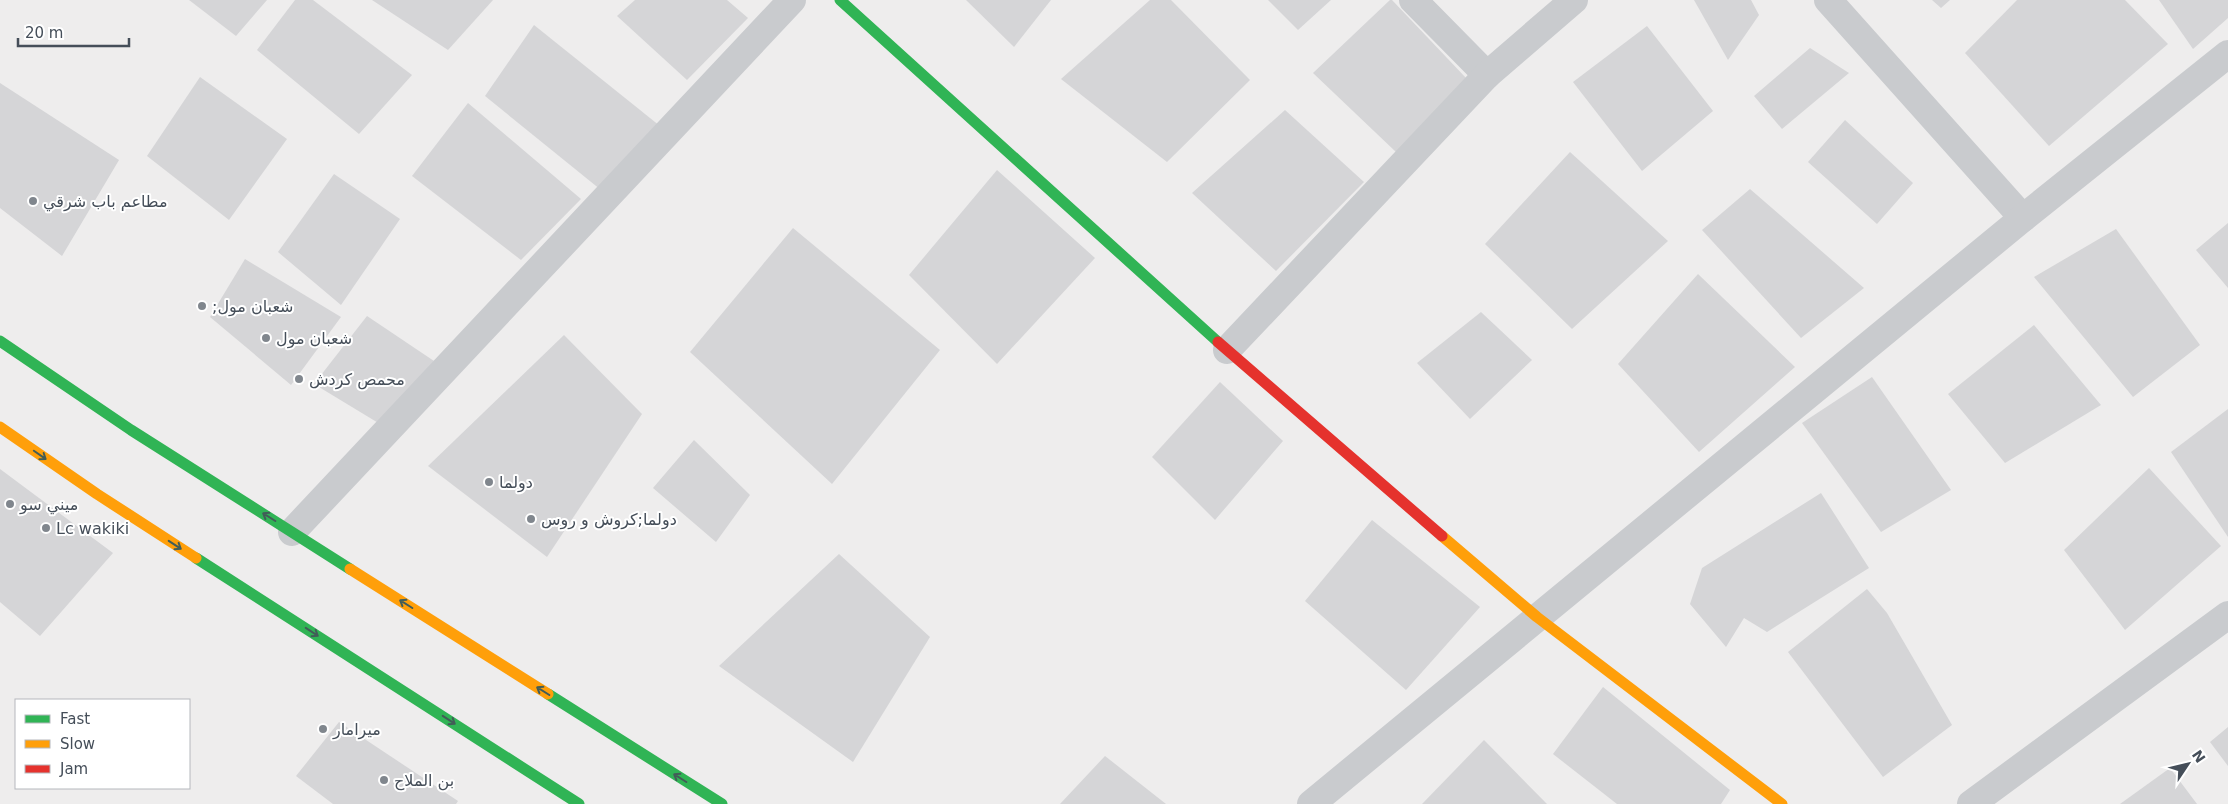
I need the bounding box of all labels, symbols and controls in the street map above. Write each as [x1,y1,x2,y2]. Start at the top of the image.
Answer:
scale bar [18,15,129,47]
text: 20 m [25,24,63,42]
place label: مطاعم باب شرقي [43,192,168,212]
marker: مطاعم باب شرقي [27,195,39,207]
place label: ;شعبان مول [212,297,294,317]
marker: ;شعبان مول [196,300,208,312]
place label: شعبان مول [276,329,352,349]
marker: شعبان مول [260,332,272,344]
place label: محمص كردش [309,370,405,390]
marker: محمص كردش [293,373,305,385]
one-way arrow [33,450,47,460]
place label: دولما [499,473,533,493]
marker: دولما [483,476,495,488]
place label: ميني سو [19,495,78,515]
marker: ميني سو [4,498,16,510]
place label: دولما;كروش و روس [541,510,677,530]
one-way arrow [262,512,276,522]
marker: دولما;كروش و روس [525,513,537,525]
place label: Lc wakiki [56,519,129,538]
marker: Lc wakiki [40,522,52,534]
one-way arrow [168,540,182,550]
one-way arrow [399,599,413,609]
one-way arrow [305,628,319,638]
one-way arrow [537,686,551,696]
legend [15,699,190,789]
text: Fast [60,710,90,728]
one-way arrow [442,715,456,726]
place label: ميرامار [332,720,381,740]
marker: ميرامار [317,723,329,735]
text: Slow [60,735,95,753]
north arrow [2163,739,2213,789]
text: N [2189,747,2209,766]
text: Jam [59,760,88,778]
place label: بن الملاح [394,771,454,791]
one-way arrow [674,773,688,783]
marker: بن الملاح [378,774,390,786]

